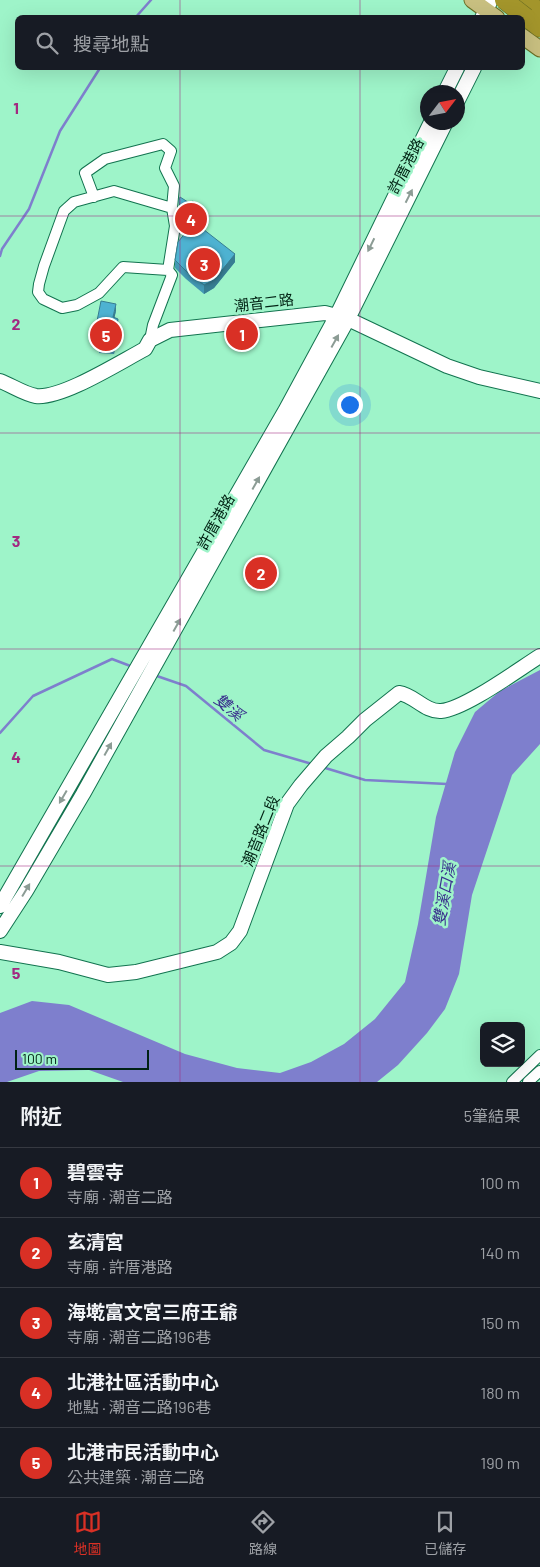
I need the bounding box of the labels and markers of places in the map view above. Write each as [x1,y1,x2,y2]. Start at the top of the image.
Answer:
pin: 4 [175,200,207,238]
pin: 3 [188,245,220,283]
pin: 1 [226,315,258,353]
pin: 5 [90,316,122,354]
pin: 2 [245,554,277,592]

